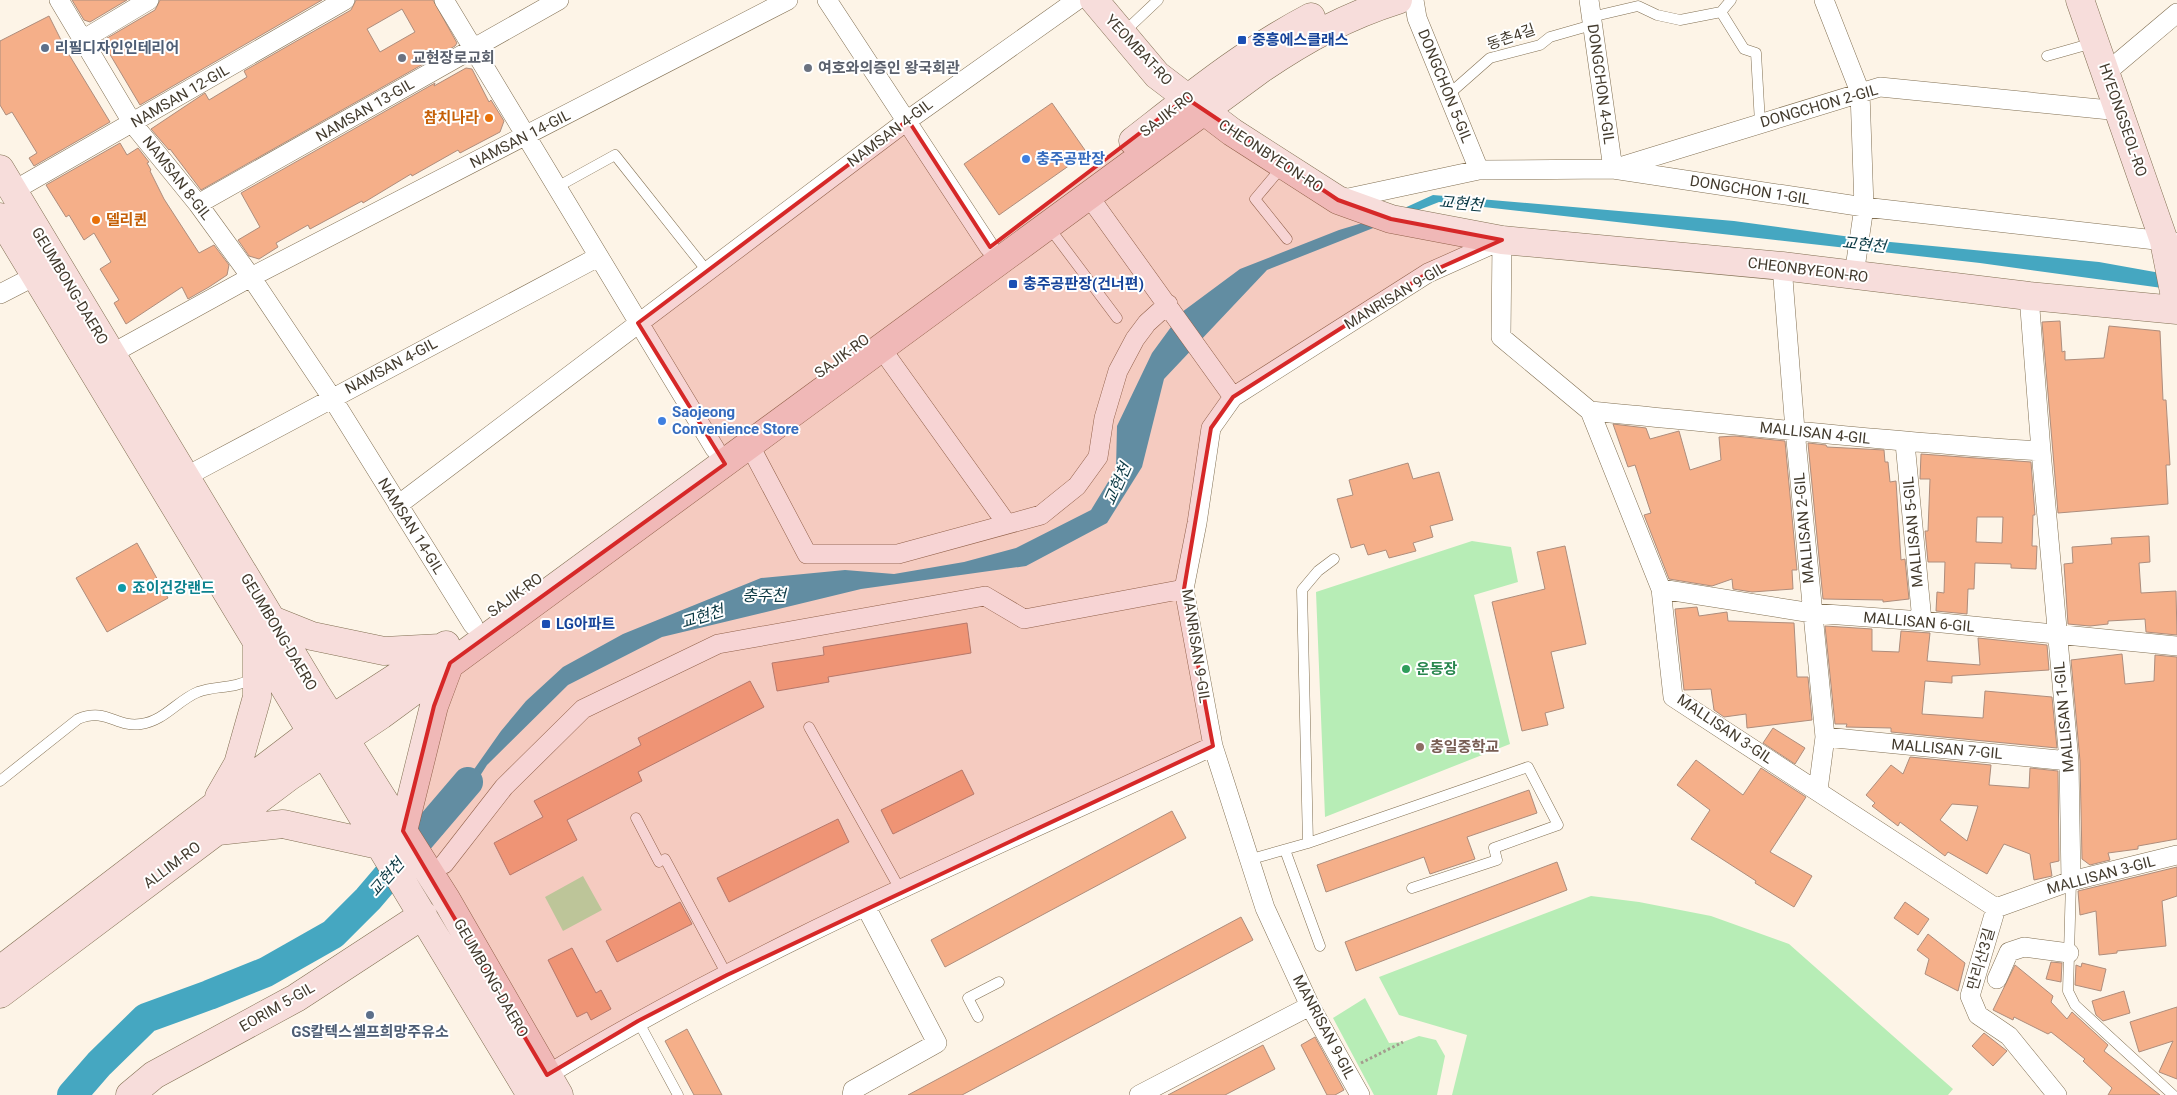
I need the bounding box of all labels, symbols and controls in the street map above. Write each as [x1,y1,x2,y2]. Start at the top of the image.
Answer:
street label: YEOMBAT-RO [1102,11,1176,89]
street label: 동촌4길 [1485,20,1537,54]
street label: DONGCHON 4-GIL [1584,23,1618,145]
street label: DONGCHON 5-GIL [1414,26,1476,146]
place label: 중흥에스클래스 [1252,31,1349,49]
marker: 중흥에스클래스 [1236,34,1248,46]
place label: 리필디자인인테리어 [55,39,179,57]
marker: 리필디자인인테리어 [39,42,51,54]
place label: 교현장로교회 [412,49,495,67]
marker: 교현장로교회 [396,52,408,64]
place label: 여호와의증인 왕국회관 [818,59,960,77]
street label: NAMSAN 12-GIL [128,61,232,131]
street label: HYEONGSEOL-RO [2095,61,2151,179]
marker: 여호와의증인 왕국회관 [802,62,814,74]
street label: NAMSAN 13-GIL [313,75,417,145]
street label: DONGCHON 2-GIL [1758,81,1880,131]
street label: SAJIK-RO [1136,87,1198,141]
street label: NAMSAN 4-GIL [844,95,936,171]
street label: NAMSAN 14-GIL [467,106,573,172]
place label: 참치나라 [424,109,479,127]
marker: 참치나라 [483,112,495,124]
street label: CHEONBYEON-RO [1215,115,1327,197]
street label: NAMSAN 8-GIL [139,132,215,224]
place label: 충주공판장 [1036,150,1105,168]
marker: 충주공판장 [1020,153,1032,165]
street label: DONGCHON 1-GIL [1689,172,1811,208]
water label: 교현천 [1438,192,1486,215]
place label: 델리퀸 [106,211,147,229]
marker: 델리퀸 [90,214,102,226]
street label: GEUMBONG-DAERO [28,224,112,348]
water label: 교현천 [1841,233,1889,256]
street label: CHEONBYEON-RO [1747,254,1869,286]
street label: MANRISAN 9-GIL [1341,259,1449,333]
place label: 충주공판장(건너편) [1023,275,1144,293]
marker: 충주공판장(건너편) [1007,278,1019,290]
street label: SAJIK-RO [811,330,873,382]
street label: NAMSAN 4-GIL [342,334,440,398]
place label: Saojeong Convenience Store [672,403,799,438]
marker: Saojeong Convenience Store [656,415,668,427]
street label: MALLISAN 4-GIL [1759,418,1871,448]
water label: 교현천 [1100,458,1136,508]
street label: MALLISAN 2-GIL [1790,472,1818,584]
street label: NAMSAN 14-GIL [374,474,448,578]
street label: MALLISAN 5-GIL [1899,476,1927,588]
street label: SAJIK-RO [484,569,546,621]
street label: GEUMBONG-DAERO [237,570,321,694]
place label: 죠이건강랜드 [132,579,215,597]
marker: 죠이건강랜드 [116,582,128,594]
water label: 충주천 [742,586,788,605]
street label: MANRISAN 9-GIL [1178,588,1214,704]
water label: 교현천 [678,600,728,632]
street label: MALLISAN 6-GIL [1863,608,1975,636]
place label: LG아파트 [556,615,615,633]
marker: LG아파트 [540,618,552,630]
place label: 운동장 [1416,660,1458,678]
street label: MALLISAN 1-GIL [2050,661,2078,773]
marker: 운동장 [1400,663,1412,675]
street label: MALLISAN 3-GIL [1674,690,1776,768]
street label: MALLISAN 7-GIL [1891,735,2003,763]
place label: 충일중학교 [1430,738,1499,756]
marker: 충일중학교 [1414,741,1426,753]
street label: ALLIM-RO [140,838,204,892]
street label: MALLISAN 3-GIL [2045,852,2157,898]
water label: 교현천 [365,853,410,900]
street label: GEUMBONG-DAERO [450,916,532,1040]
street label: 만리산3길 [1964,926,1998,992]
street label: MANRISAN 9-GIL [1289,972,1359,1082]
street label: EORIM 5-GIL [236,978,318,1036]
marker: GS칼텍스셀프희망주유소 [364,1009,376,1021]
place label: GS칼텍스셀프희망주유소 [291,1023,449,1041]

